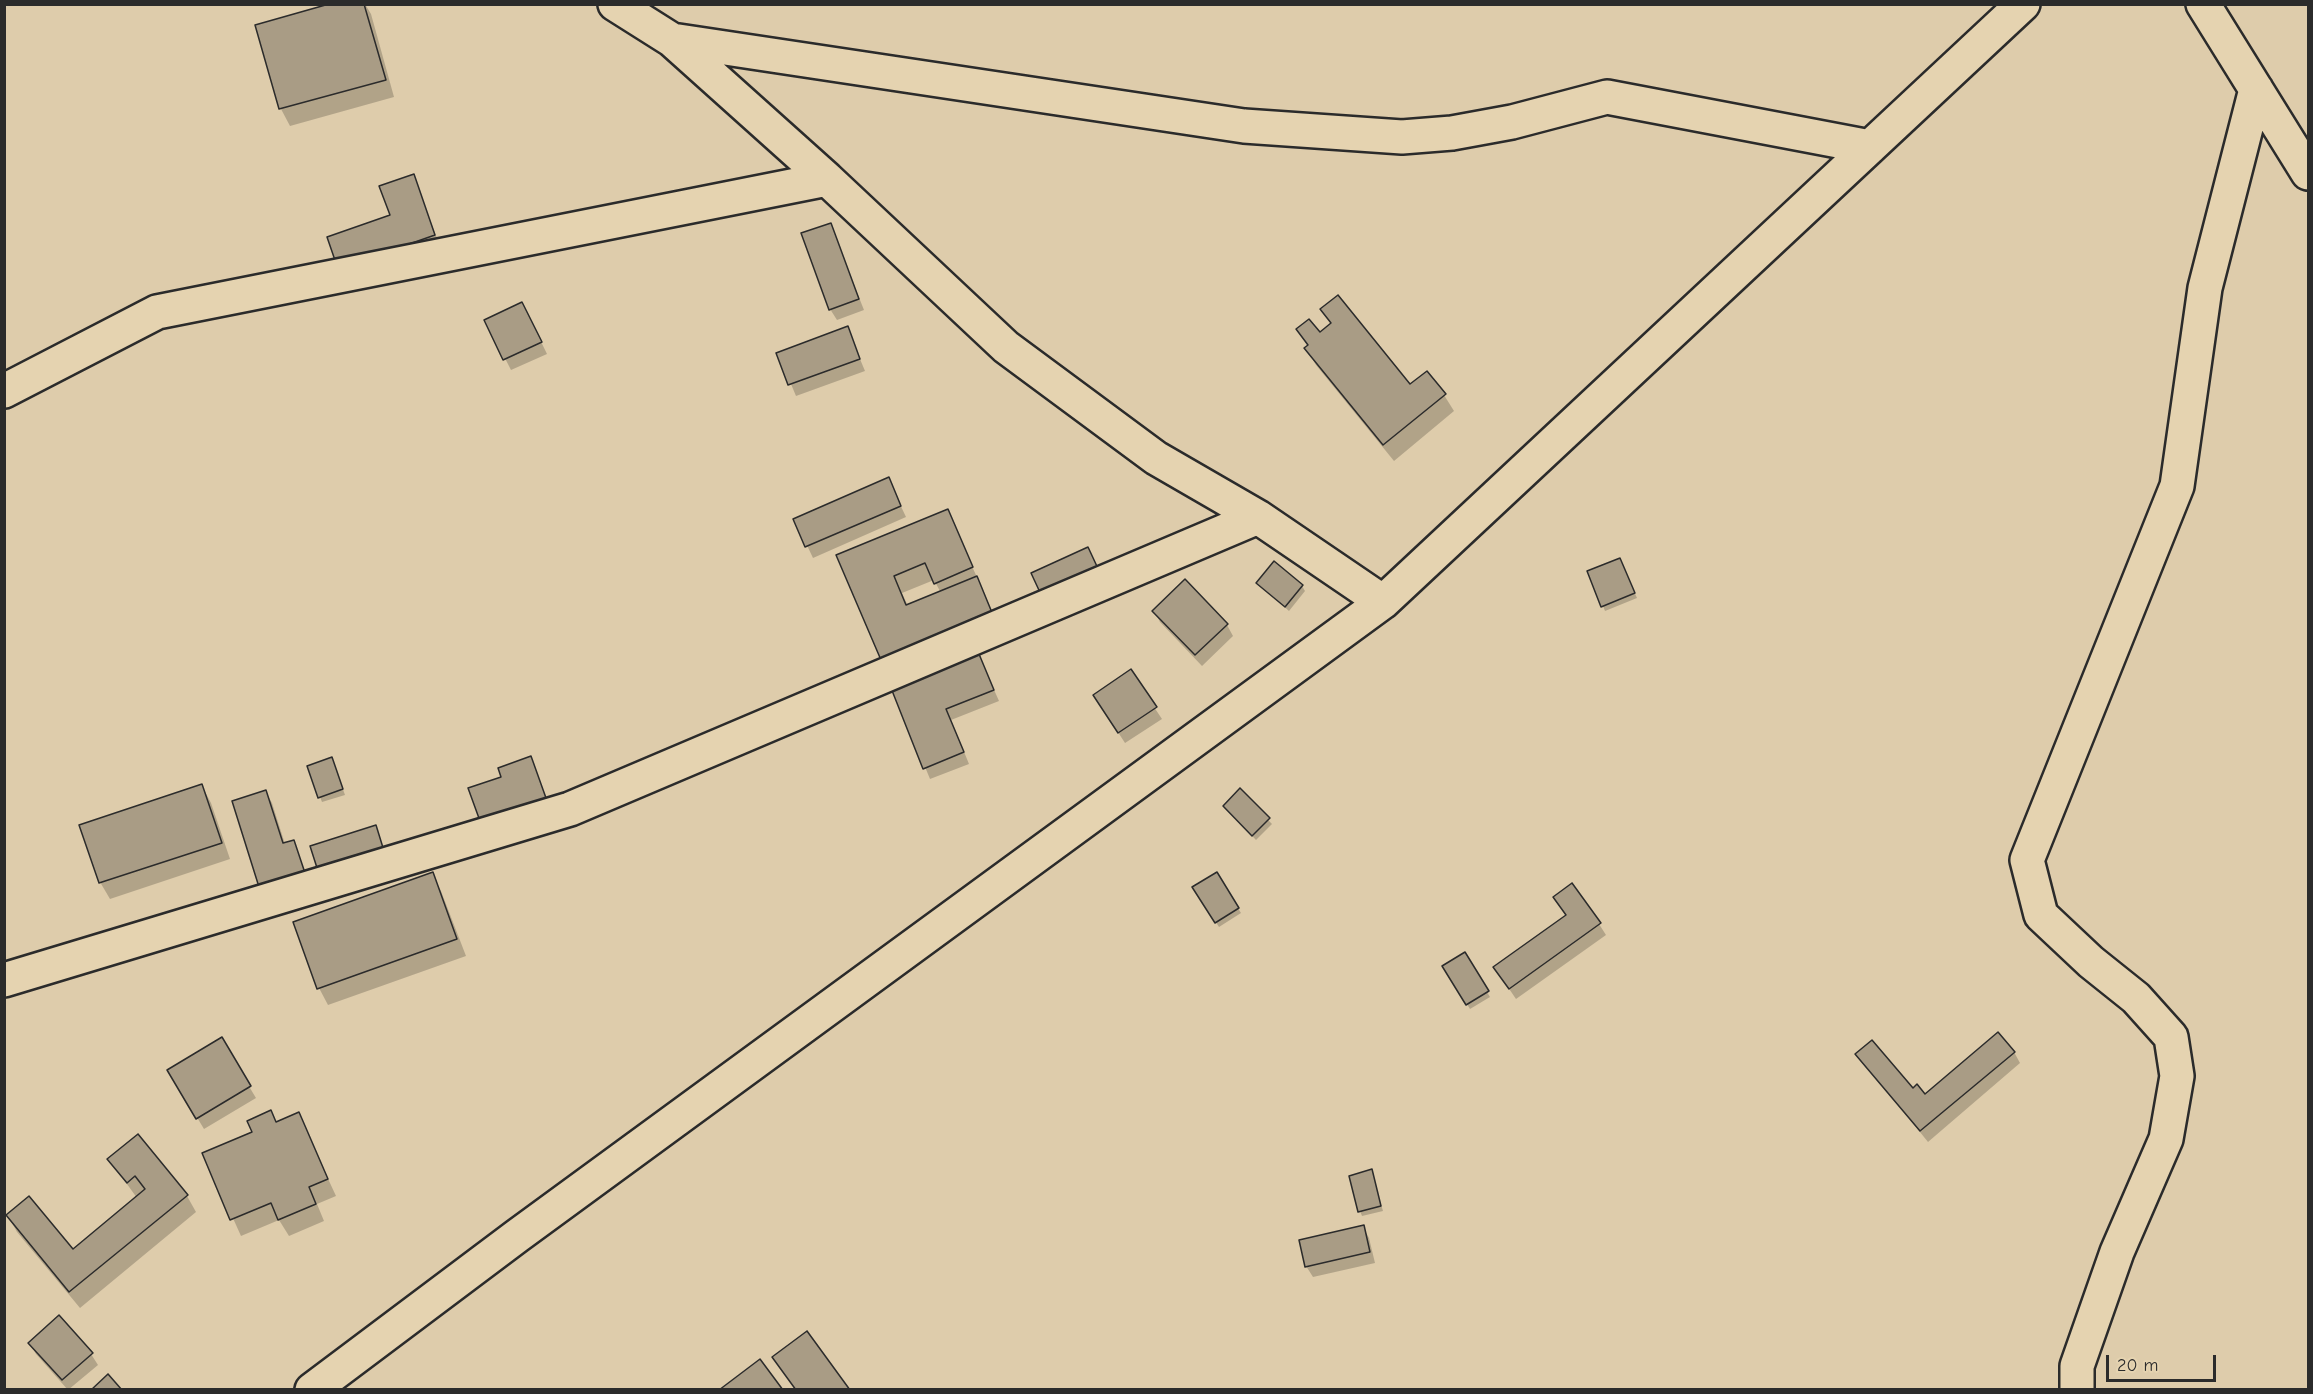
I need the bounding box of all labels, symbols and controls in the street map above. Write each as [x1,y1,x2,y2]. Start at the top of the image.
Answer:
scale bar [2109,1343,2218,1381]
text: 20 m [2117,1355,2158,1376]

